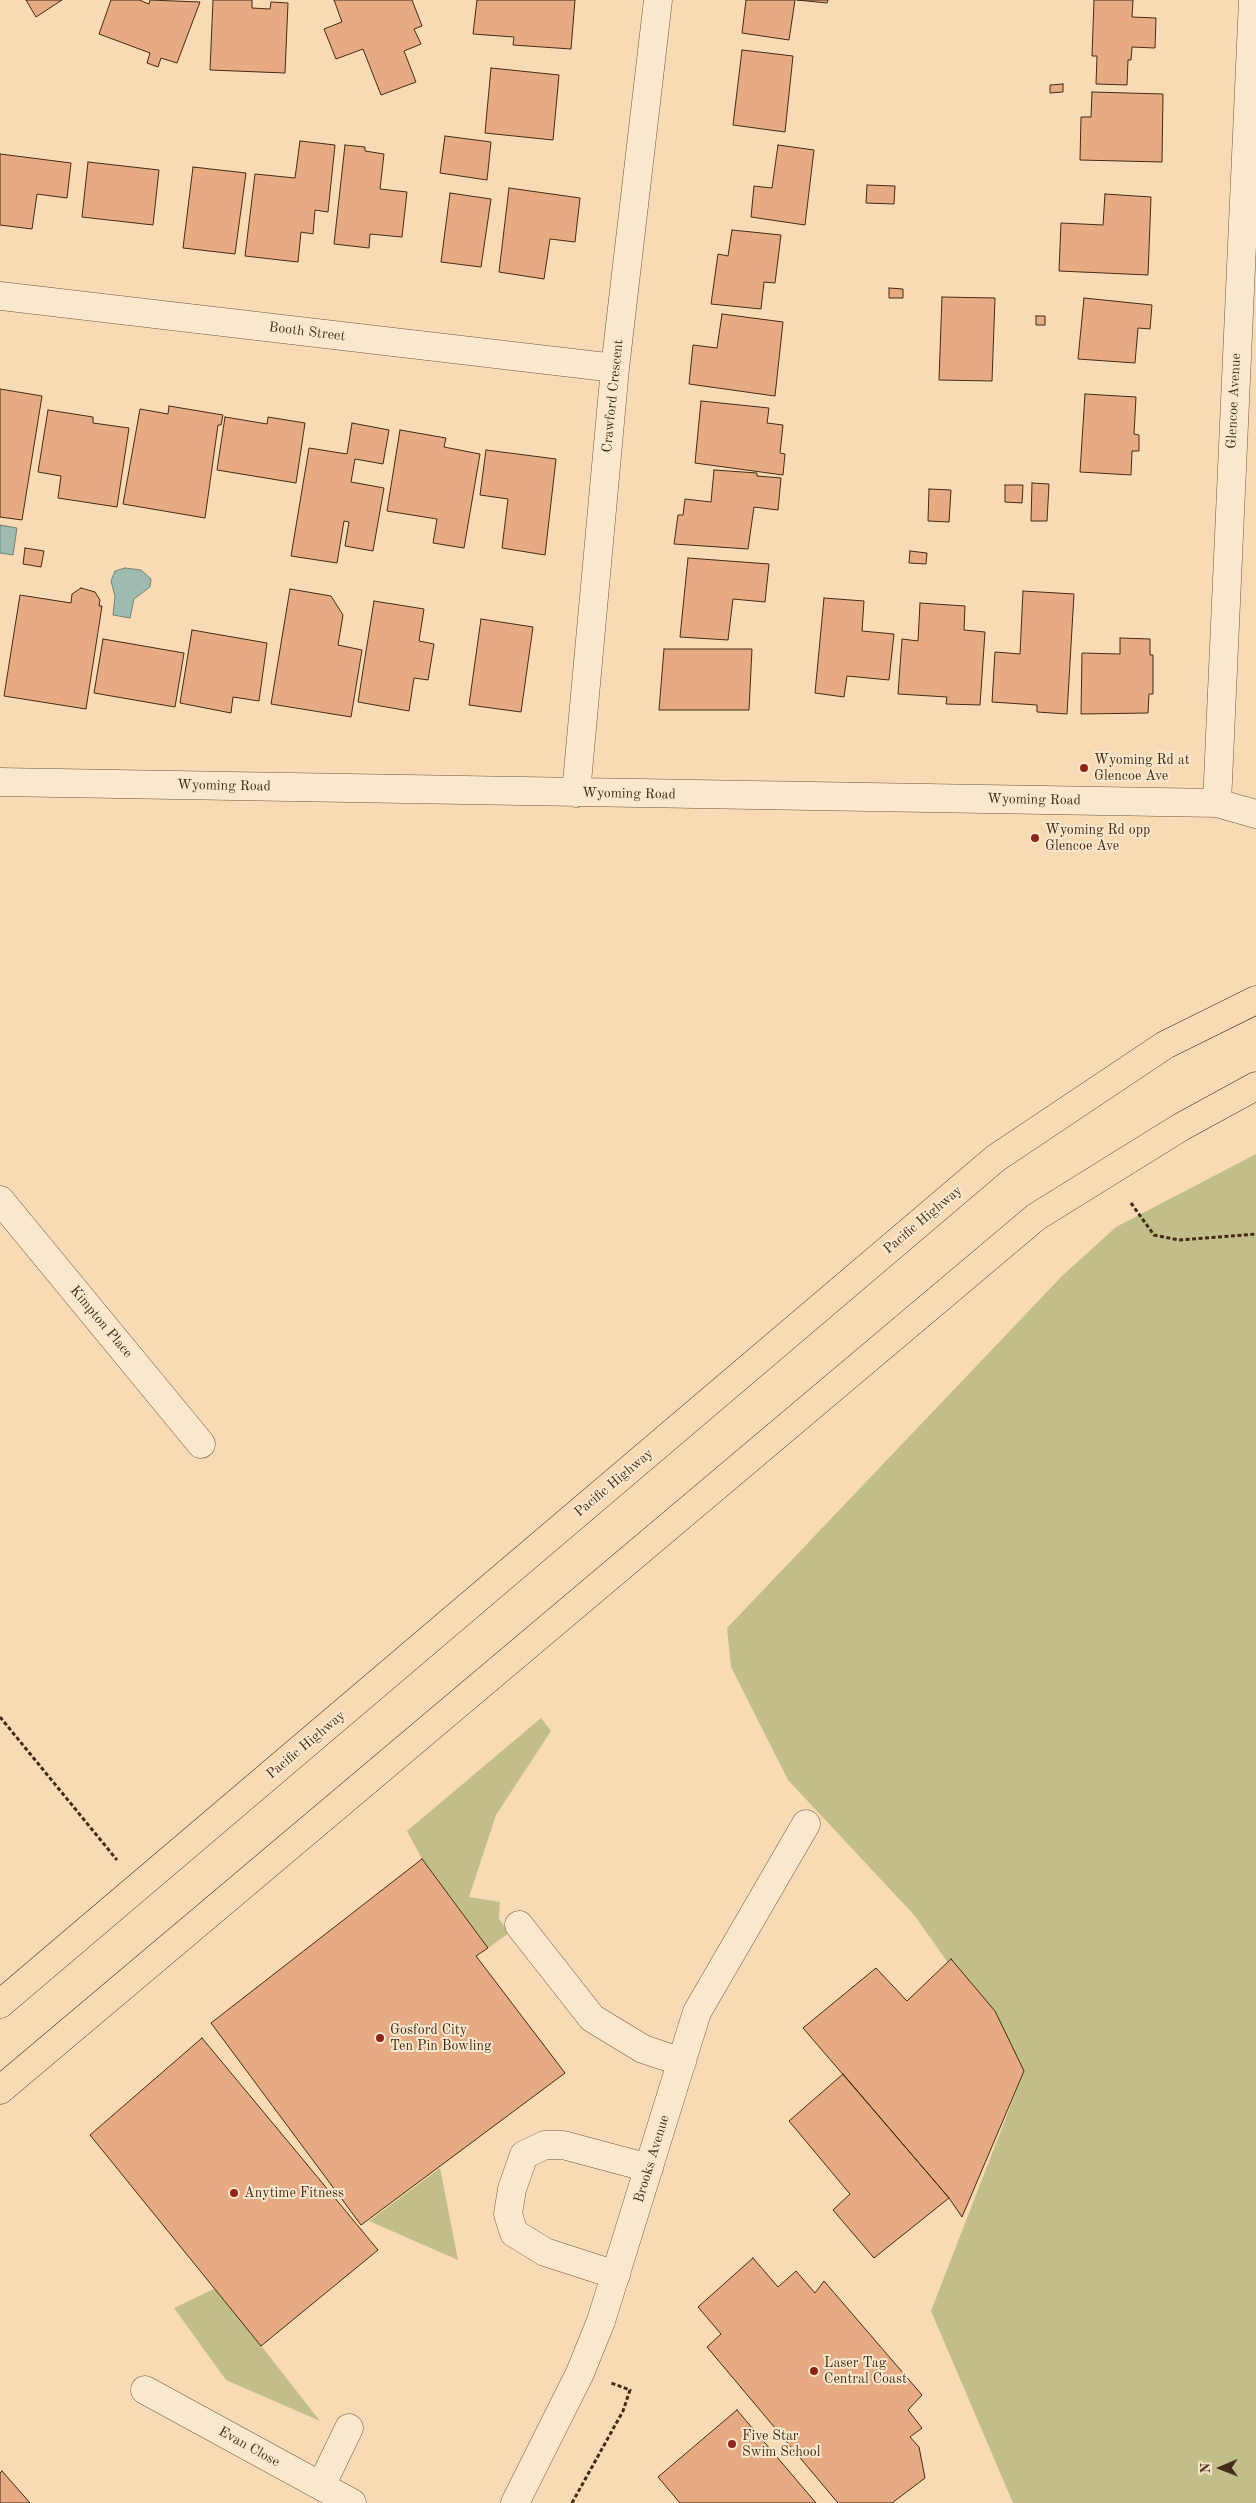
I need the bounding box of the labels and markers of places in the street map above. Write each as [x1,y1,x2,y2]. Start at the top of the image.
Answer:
place label: Wyoming Rd at Glencoe Ave [1094,752,1190,784]
marker: Wyoming Rd at Glencoe Ave [1078,762,1090,774]
place label: Wyoming Rd opp Glencoe Ave [1045,822,1150,854]
marker: Wyoming Rd opp Glencoe Ave [1029,832,1041,844]
place label: Gosford City Ten Pin Bowling [390,2022,492,2054]
marker: Gosford City Ten Pin Bowling [374,2032,386,2044]
place label: Anytime Fitness [244,2185,344,2201]
marker: Anytime Fitness [228,2187,240,2199]
place label: Laser Tag Central Coast [824,2355,907,2388]
marker: Laser Tag Central Coast [808,2365,820,2377]
place label: Five Star Swim School [742,2428,820,2460]
marker: Five Star Swim School [726,2438,738,2450]

